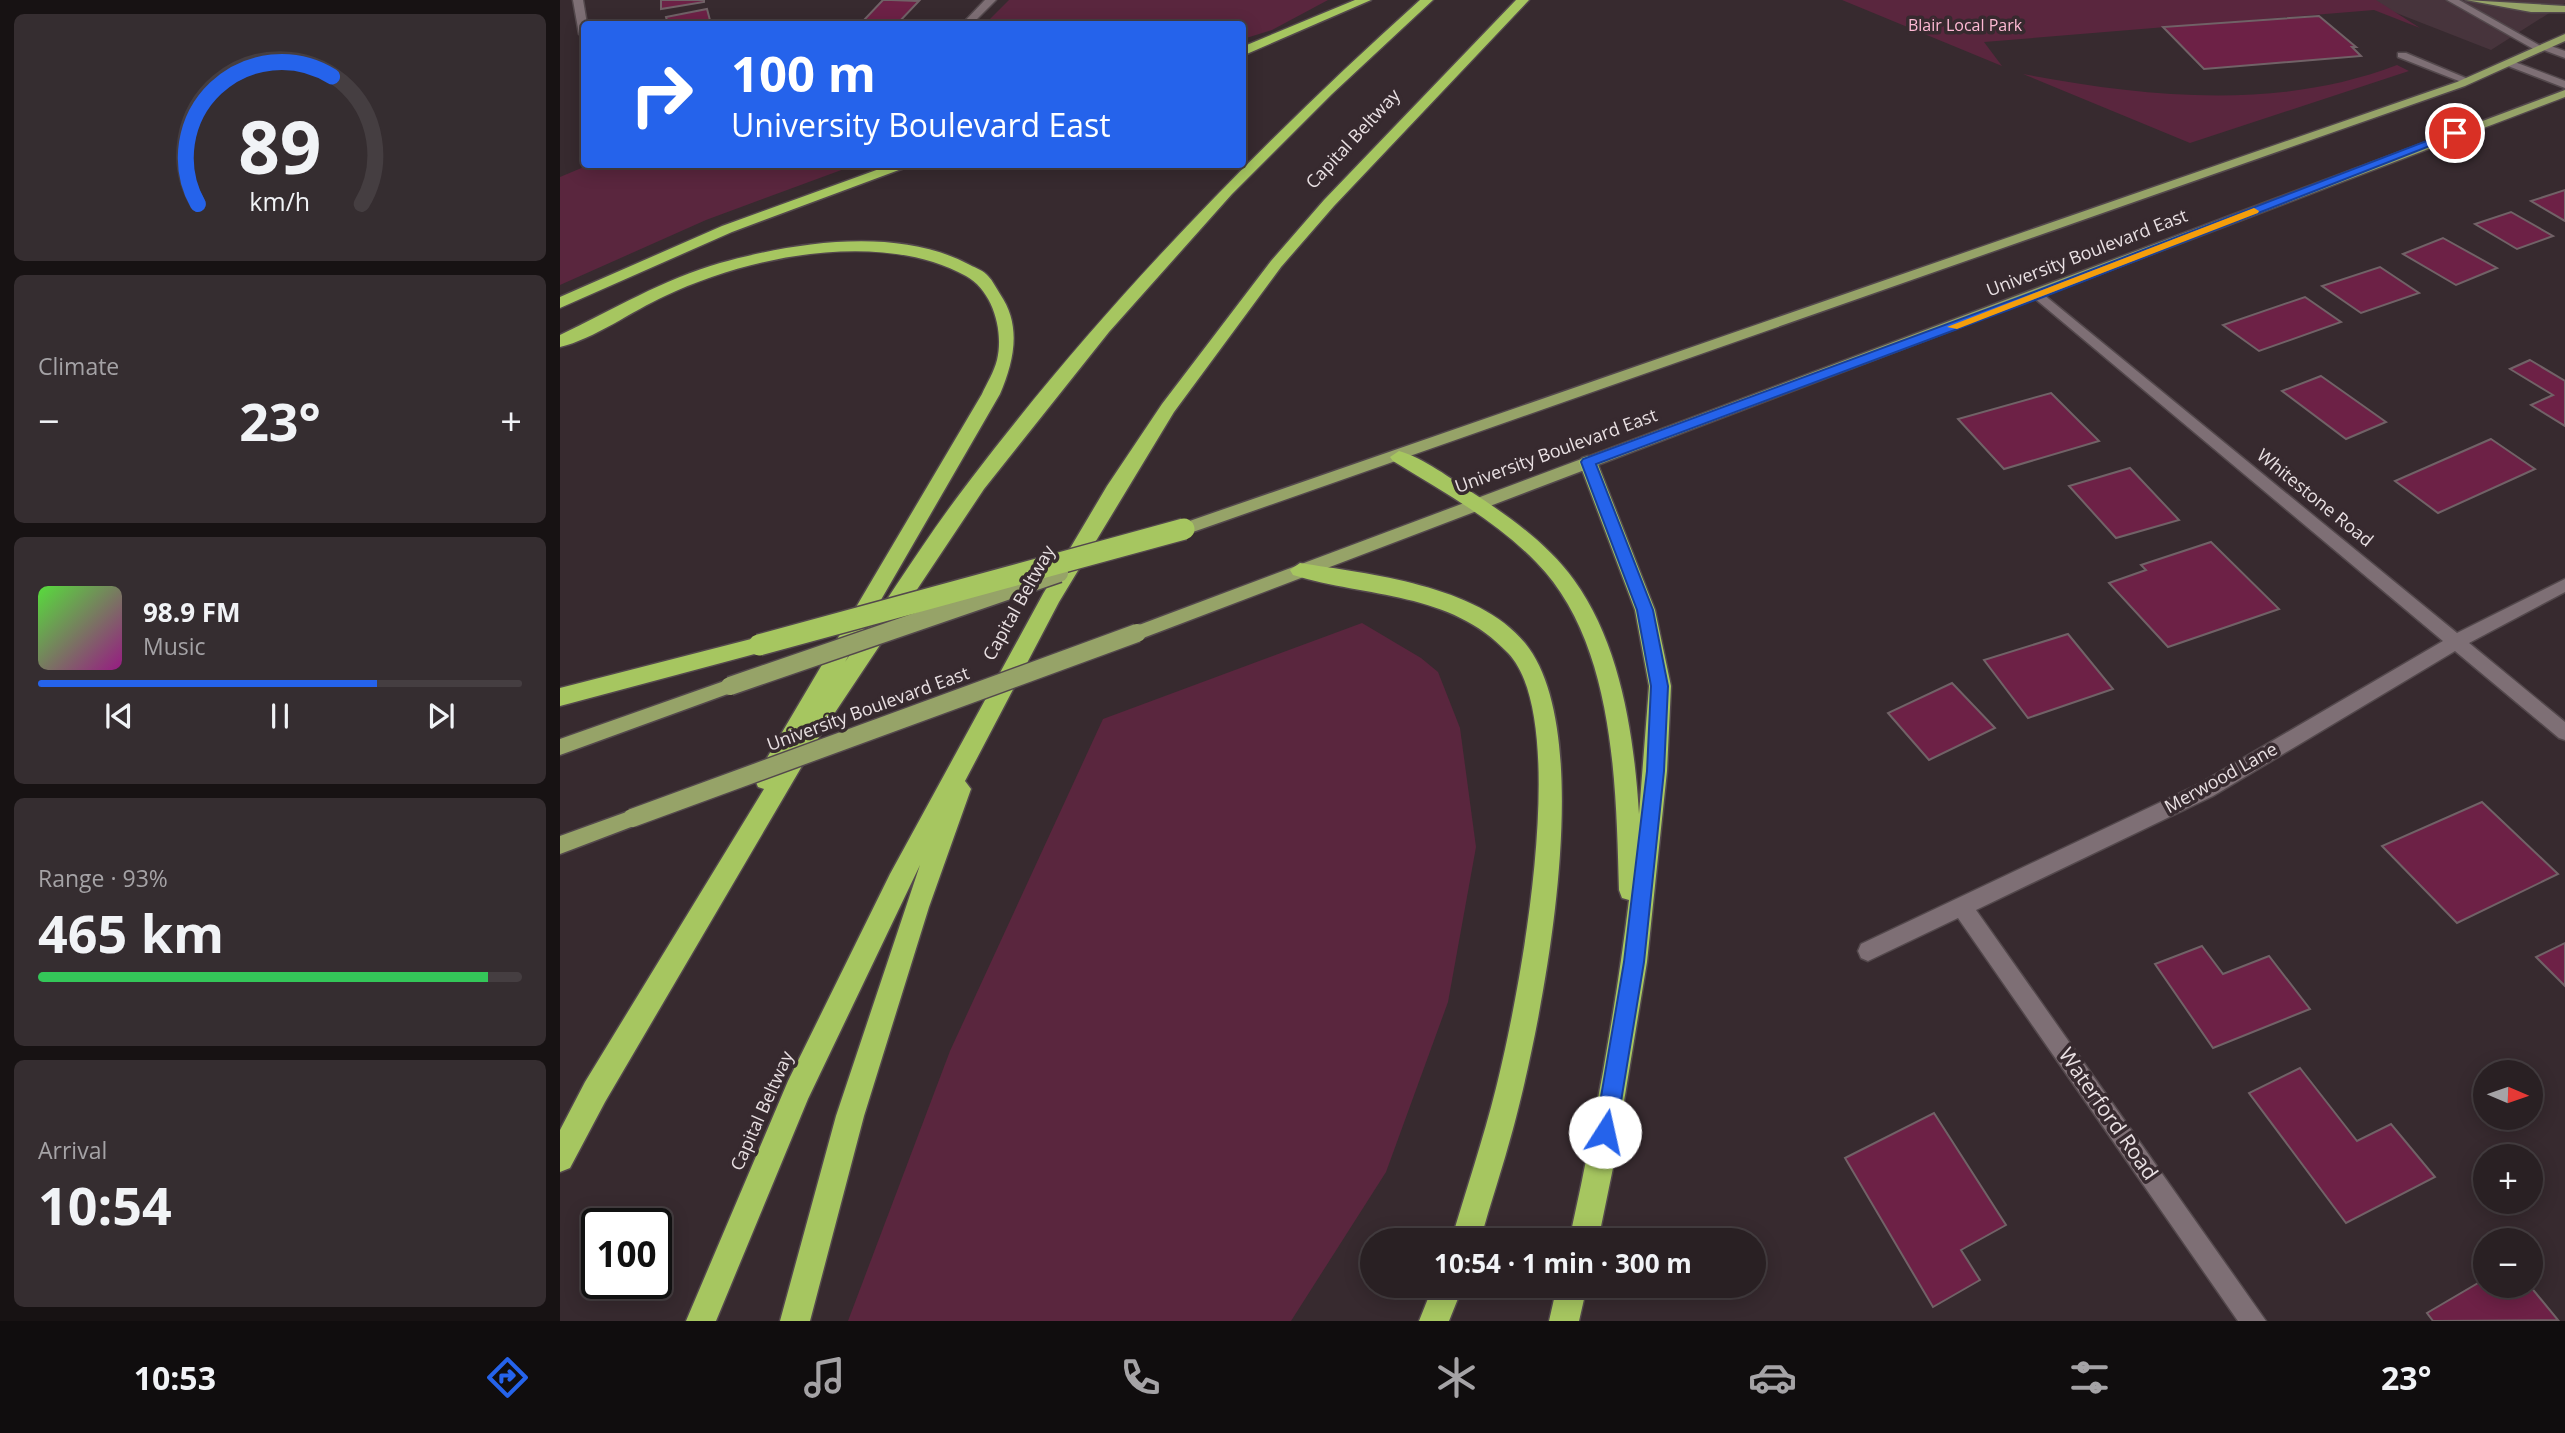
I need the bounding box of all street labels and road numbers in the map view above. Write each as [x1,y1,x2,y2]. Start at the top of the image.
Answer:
street label: Capital Beltway [1300,83,1405,193]
street label: University Boulevard East [1983,203,2191,302]
street label: University Boulevard East [1451,402,1660,498]
street label: Whitestone Road [2252,443,2379,552]
street label: Capital Beltway [977,540,1060,664]
street label: University Boulevard East [763,660,972,756]
street label: Merwood Lane [2160,736,2281,818]
street label: Waterford Road [2053,1042,2165,1185]
street label: Capital Beltway [724,1046,799,1174]

